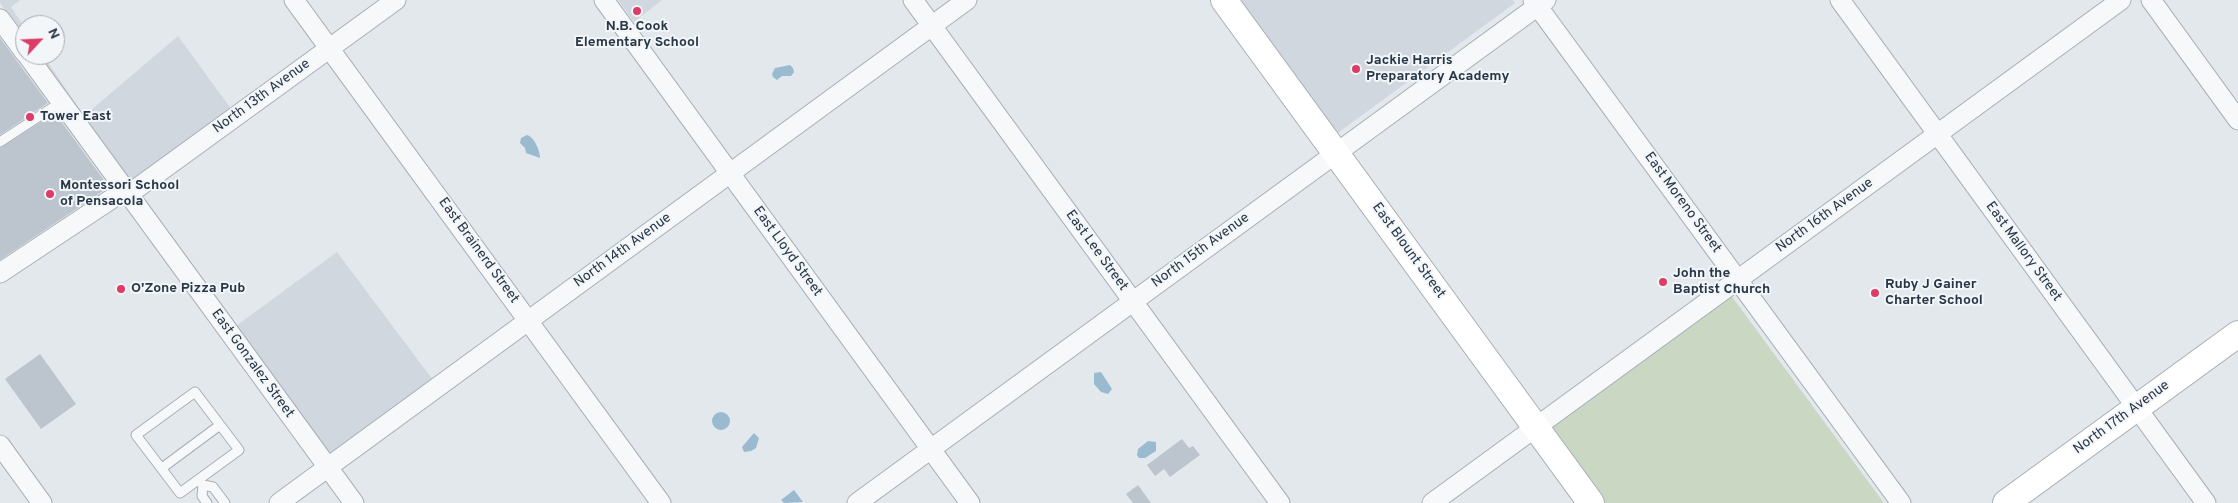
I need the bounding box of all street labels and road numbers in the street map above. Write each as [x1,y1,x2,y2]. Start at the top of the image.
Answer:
street label: North 13th Avenue [210,56,314,138]
street label: East Moreno Street [1640,149,1724,257]
street label: North 16th Avenue [1773,175,1877,257]
street label: East Brainerd Street [434,195,522,307]
street label: East Mallory Street [1981,199,2065,305]
street label: East Blount Street [1368,200,1448,302]
street label: East Lloyd Street [749,204,825,300]
street label: East Lee Street [1061,207,1131,295]
street label: North 14th Avenue [571,210,675,292]
street label: North 15th Avenue [1149,210,1253,292]
street label: East Gonzalez Street [207,306,297,422]
street label: North 17th Avenue [2071,378,2173,458]

